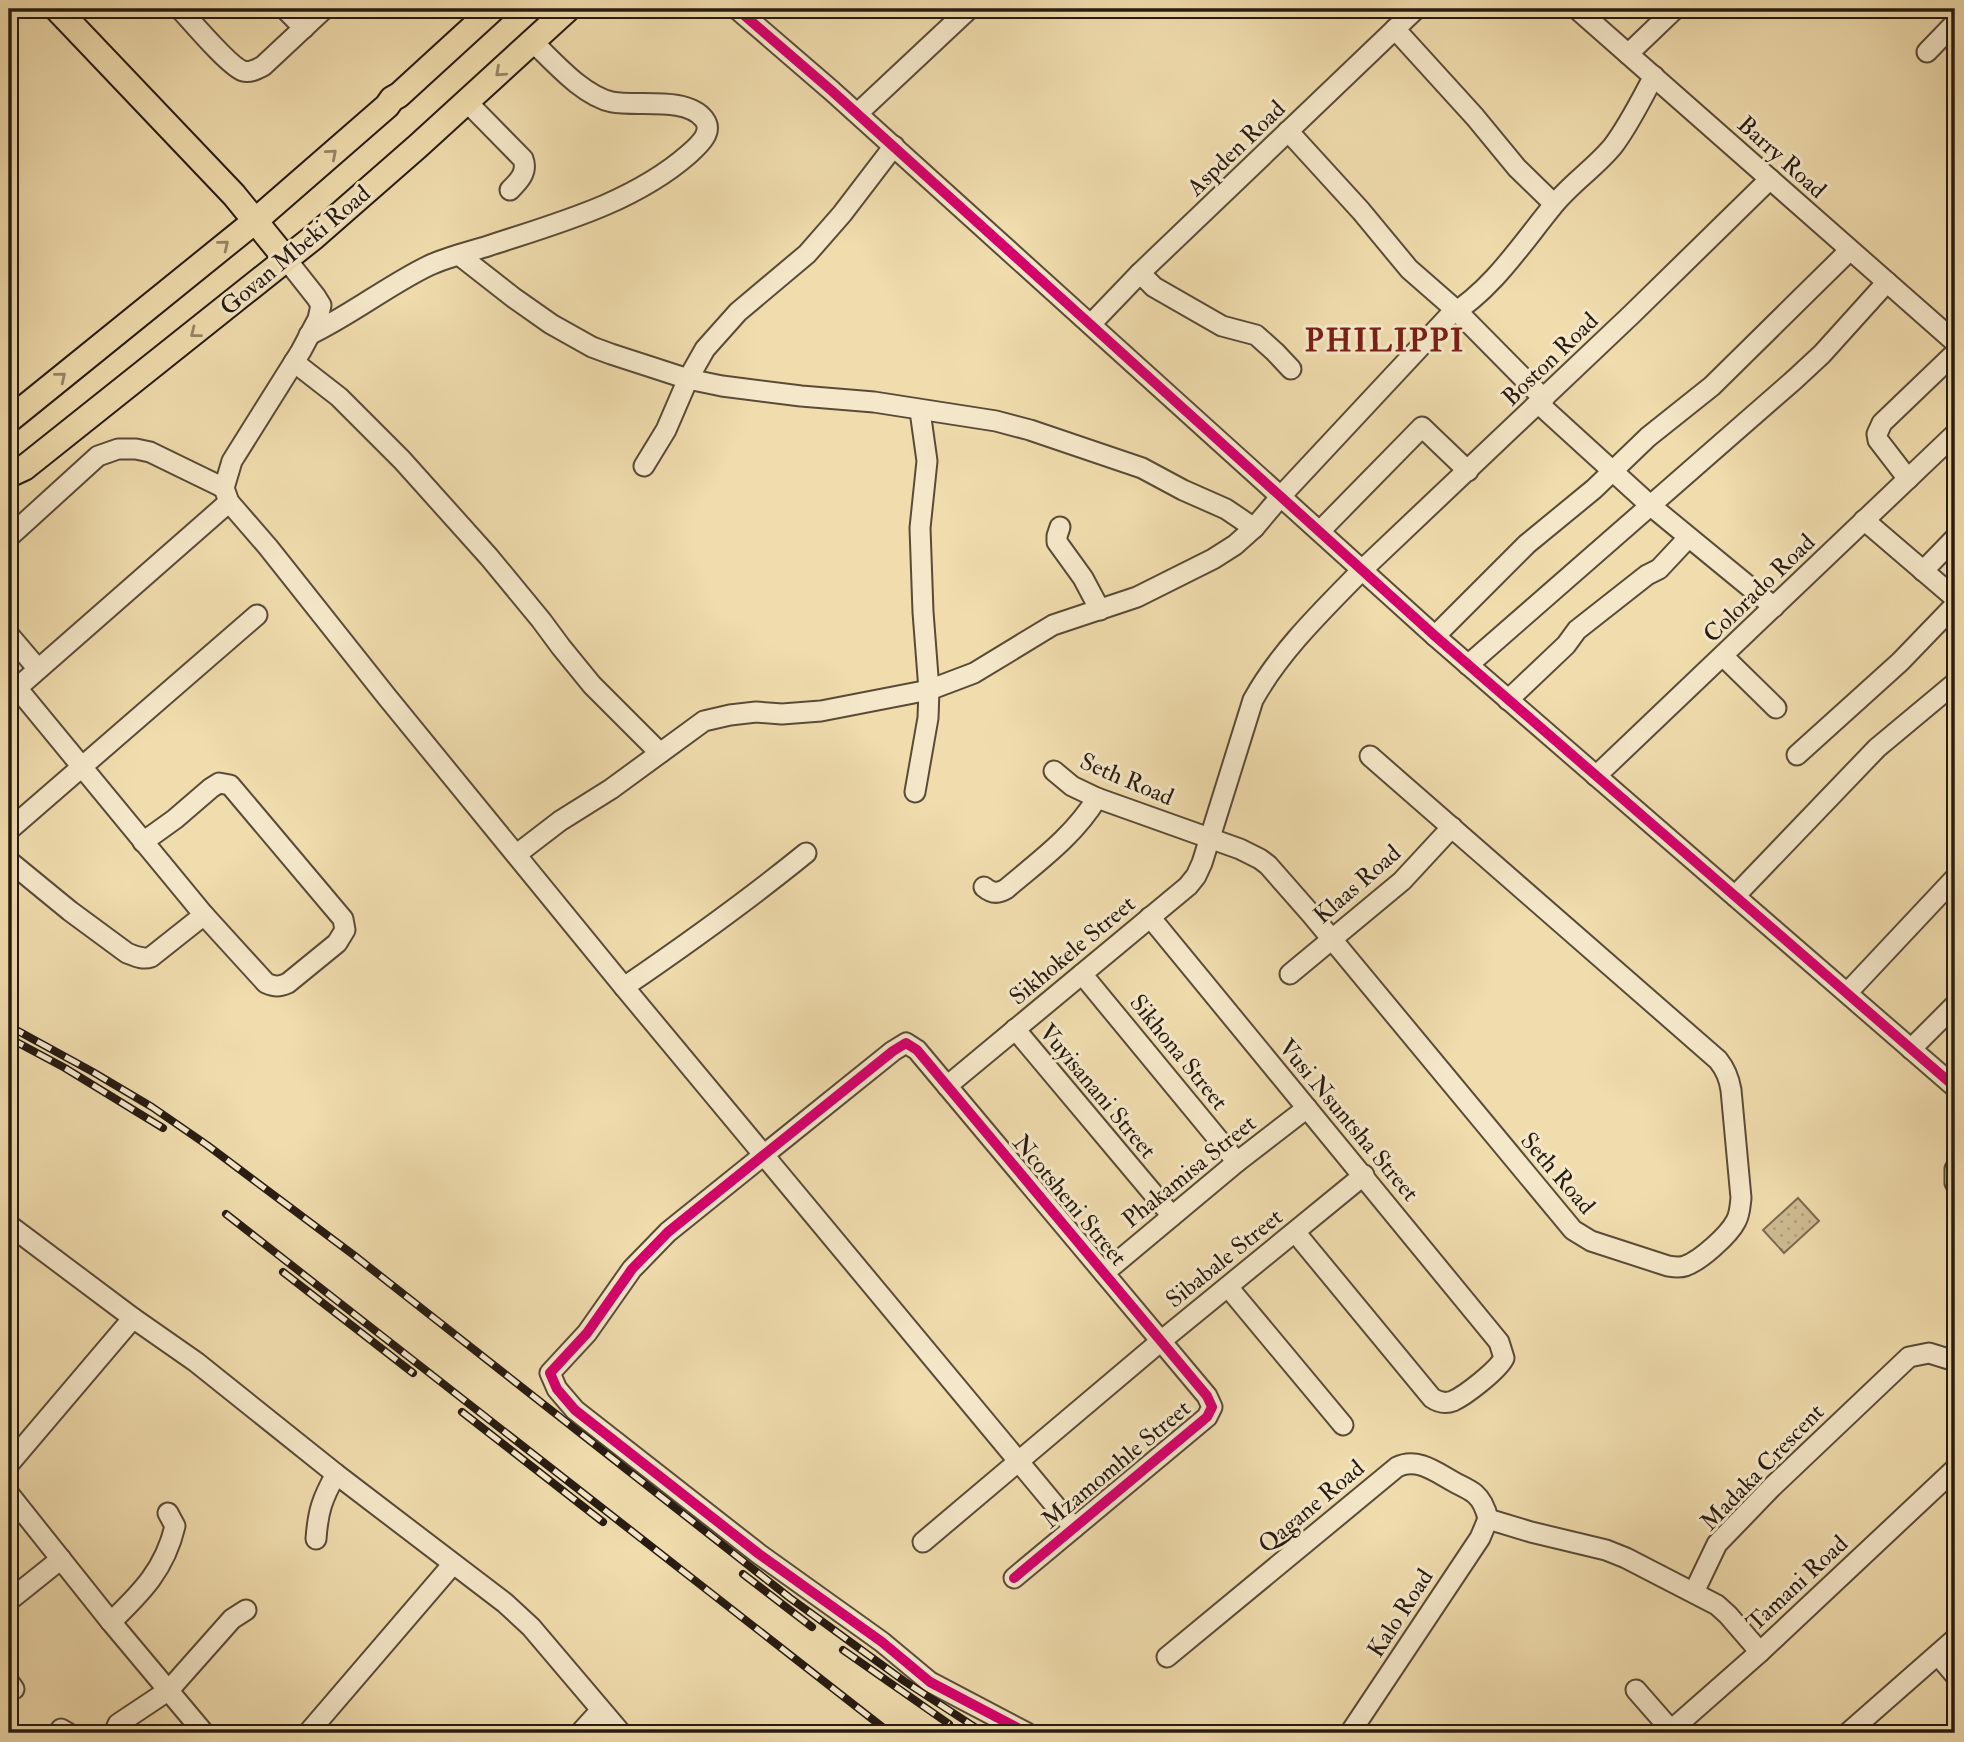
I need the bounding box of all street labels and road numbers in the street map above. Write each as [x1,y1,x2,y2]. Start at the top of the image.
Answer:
street label: Aspden Road [1180,94,1292,204]
street label: Barry Road [1731,109,1833,206]
street label: Govan Mbeki Road [214,178,377,322]
street label: Boston Road [1496,306,1605,413]
street label: Colorado Road [1697,527,1822,650]
street label: Seth Road [1075,746,1179,813]
street label: Klaas Road [1307,838,1408,931]
street label: Sikhokele Street [1003,888,1142,1012]
street label: Sikhona Street [1122,988,1235,1117]
street label: Vuyisanani Street [1032,1018,1163,1165]
street label: Vusi Nsuntsha Street [1272,1033,1426,1208]
street label: Phakamisa Street [1116,1108,1263,1235]
street label: Seth Road [1513,1126,1602,1221]
street label: Ncotsheni Street [1006,1128,1134,1273]
street label: Sibabale Street [1159,1202,1289,1315]
street label: Mzamomhle Street [1036,1393,1197,1536]
street label: Madaka Crescent [1694,1397,1831,1537]
street label: Qagane Road [1252,1453,1371,1560]
street label: Tamani Road [1740,1528,1855,1638]
street label: Kalo Road [1360,1563,1441,1663]

